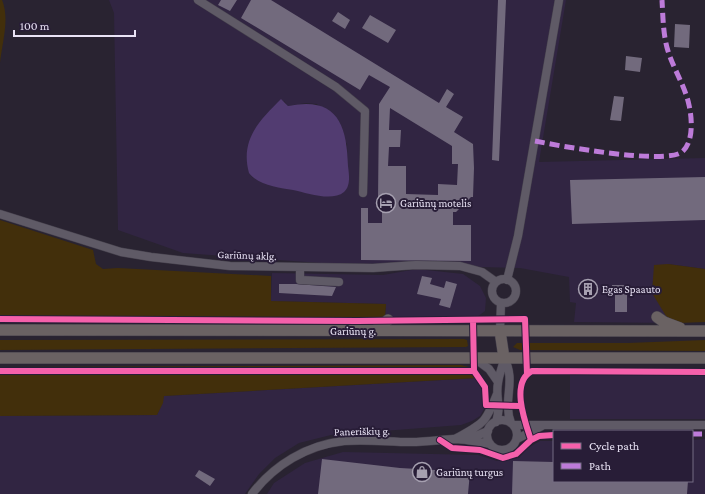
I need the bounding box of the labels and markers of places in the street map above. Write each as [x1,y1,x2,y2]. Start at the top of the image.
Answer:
hotel icon: Gariūnų motelis [375,192,397,214]
place label: Gariūnų motelis [400,197,471,210]
building icon: Egas Spaauto [577,278,599,300]
place label: Egas Spaauto [602,283,661,296]
shop icon: Gariūnų turgus [411,461,433,483]
place label: Gariūnų turgus [436,466,503,479]

